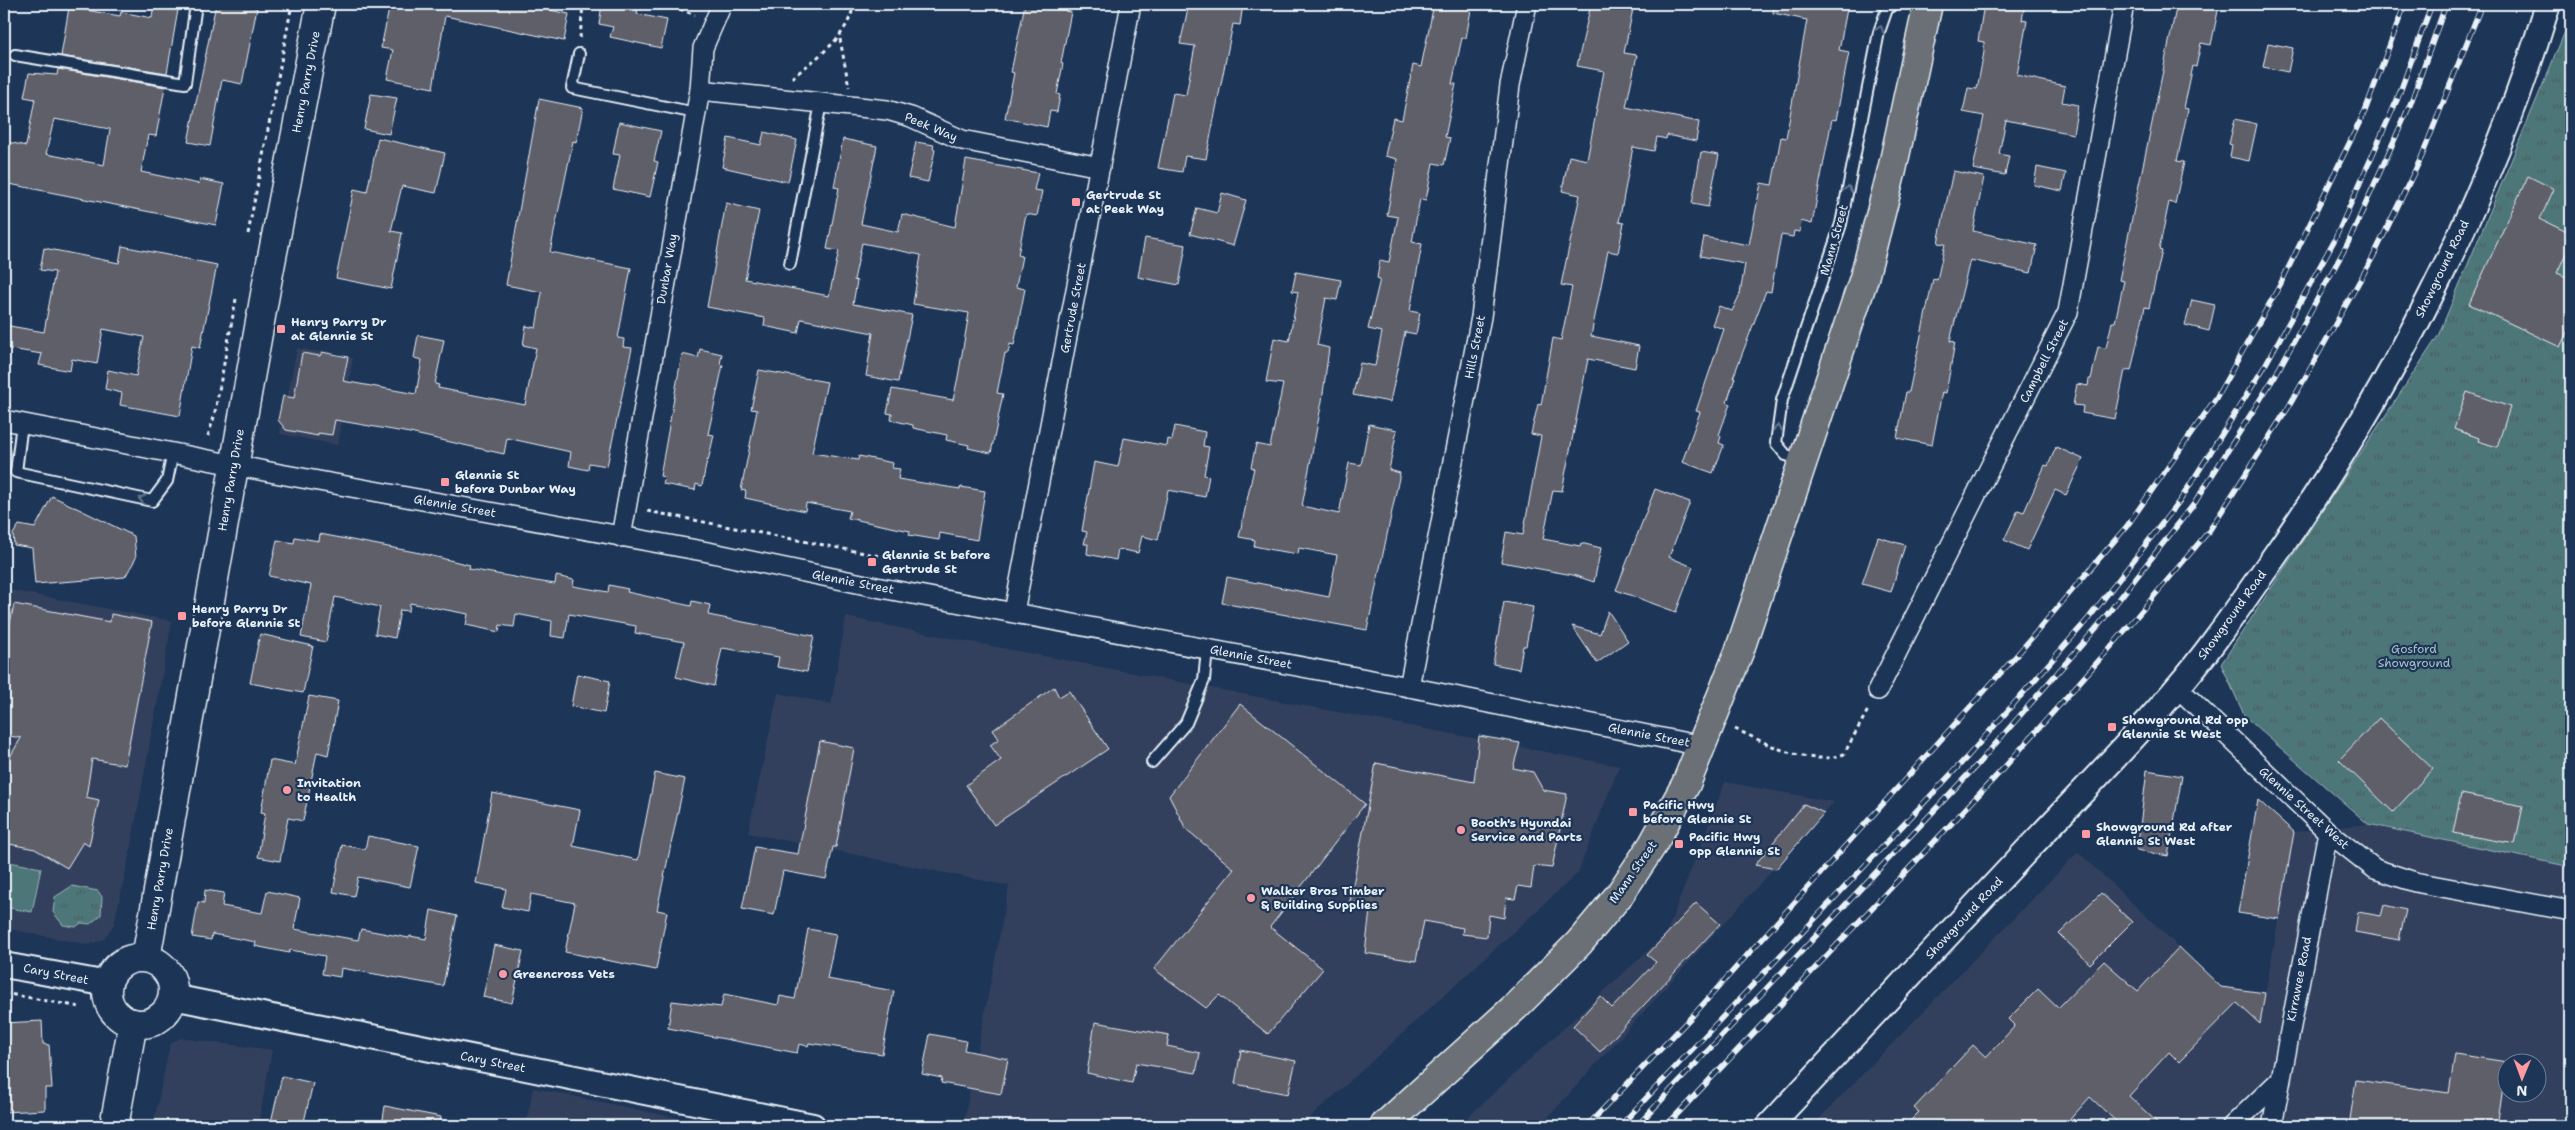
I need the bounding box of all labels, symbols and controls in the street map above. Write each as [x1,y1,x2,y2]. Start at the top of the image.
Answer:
one-way arrow [1874,26,1884,34]
street label: Henry Parry Drive [288,29,324,134]
street label: Peek Way [902,109,960,145]
one-way arrow [1842,184,1853,193]
place label: Gertrude St at Peek Way [1086,187,1164,217]
marker: Gertrude St at Peek Way [1070,196,1082,208]
street label: Mann Street [1816,203,1852,277]
street label: Showground Road [2411,217,2473,321]
street label: Dunbar Way [653,232,681,306]
street label: Gertrude Street [1056,261,1090,355]
place label: Henry Parry Dr at Glennie St [291,314,387,344]
street label: Hills Street [1461,314,1489,380]
street label: Campbell Street [2016,316,2072,406]
marker: Henry Parry Dr at Glennie St [275,323,287,335]
one-way arrow [1772,424,1783,432]
street label: Henry Parry Drive [214,427,248,532]
place label: Glennie St before Dunbar Way [455,467,576,497]
marker: Glennie St before Dunbar Way [439,476,451,488]
street label: Glennie Street [413,491,497,521]
one-way arrow [137,494,146,505]
place label: Glennie St before Gertrude St [882,547,990,577]
marker: Glennie St before Gertrude St [866,556,878,568]
street label: Glennie Street [811,566,895,598]
street label: Showground Road [2194,567,2270,663]
place label: Henry Parry Dr before Glennie St [192,601,301,631]
marker: Henry Parry Dr before Glennie St [176,610,188,622]
street label: Glennie Street [1209,641,1293,673]
park label: Gosford Showground [2378,641,2451,671]
place label: Showground Rd opp Glennie St West [2122,712,2248,742]
street label: Glennie Street [1607,719,1691,751]
marker: Showground Rd opp Glennie St West [2106,721,2118,733]
street label: Glennie Street West [2256,763,2352,853]
place label: Invitation to Health [297,775,361,805]
marker: Invitation to Health [281,784,293,796]
place label: Pacific Hwy before Glennie St [1643,797,1752,827]
marker: Pacific Hwy before Glennie St [1627,806,1639,818]
place label: Booth's Hyundai Service and Parts [1471,815,1582,845]
place label: Showground Rd after Glennie St West [2096,819,2233,849]
marker: Booth's Hyundai Service and Parts [1455,824,1467,836]
street label: Henry Parry Drive [143,826,177,931]
marker: Showground Rd after Glennie St West [2080,828,2092,840]
place label: Pacific Hwy opp Glennie St [1689,829,1780,859]
street label: Mann Street [1606,837,1660,907]
marker: Pacific Hwy opp Glennie St [1673,838,1685,850]
street label: Showground Road [1922,873,2007,963]
place label: Walker Bros Timber & Building Supplies [1261,883,1385,913]
marker: Walker Bros Timber & Building Supplies [1245,892,1257,904]
street label: Kirrawee Road [2283,935,2315,1023]
street label: Cary Street [22,960,90,988]
place label: Greencross Vets [513,966,615,982]
marker: Greencross Vets [497,968,509,980]
street label: Cary Street [459,1048,527,1076]
north arrow [2498,1052,2548,1102]
text: N [2516,1082,2527,1100]

